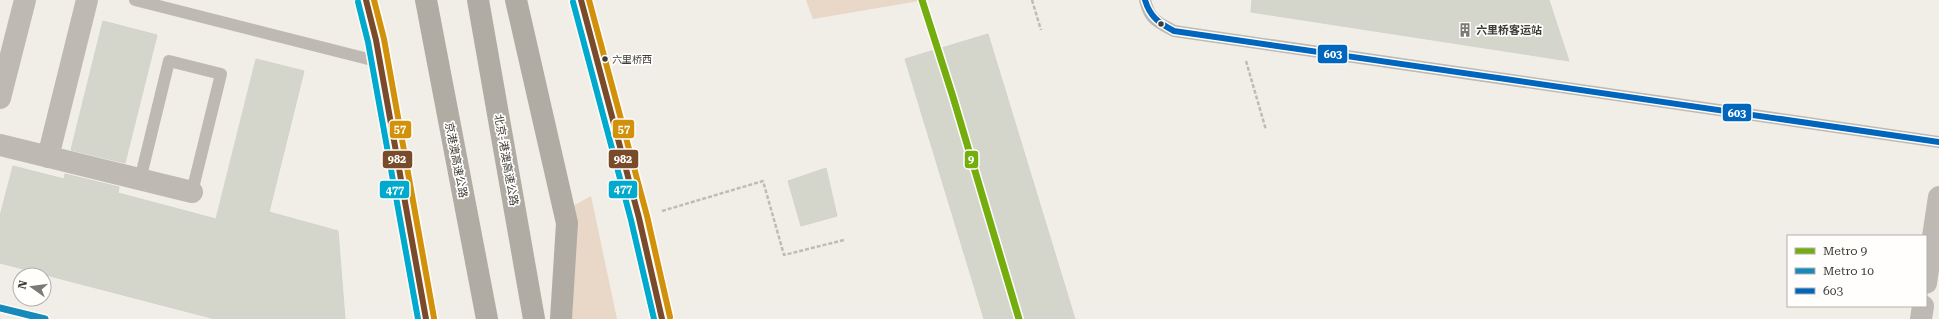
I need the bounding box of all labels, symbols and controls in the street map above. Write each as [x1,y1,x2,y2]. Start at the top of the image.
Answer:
unlabelled marker [1156,19,1166,29]
building icon: 六里桥客运站 [1457,22,1473,38]
place label: 六里桥客运站 [1476,24,1542,37]
line badge: 603 [1317,44,1348,64]
text: 603 [1324,48,1342,61]
marker: 六里桥西 [600,54,610,64]
place label: 六里桥西 [612,54,652,65]
line badge: 603 [1722,103,1752,122]
text: 603 [1728,107,1746,120]
street label: 北京-港澳高速公路 [492,113,520,207]
line badge: 57 [612,119,635,139]
line badge: 57 [389,120,412,139]
street label: 京港澳高速公路 [442,121,470,199]
text: 57 [394,123,406,136]
text: 57 [618,123,630,136]
line badge: 982 [608,149,639,169]
line badge: 982 [382,150,413,169]
line badge: 9 [964,150,979,169]
text: 982 [388,153,406,166]
text: 982 [614,153,632,166]
text: 9 [968,153,974,166]
line badge: 477 [379,180,410,199]
line badge: 477 [608,180,638,199]
text: 477 [614,183,632,196]
text: 477 [386,184,404,197]
legend [1787,235,1927,307]
text: Metro 9 [1823,244,1868,258]
text: Metro 10 [1823,264,1874,278]
north arrow [12,267,52,307]
text: N [15,279,30,290]
text: 603 [1823,284,1843,298]

